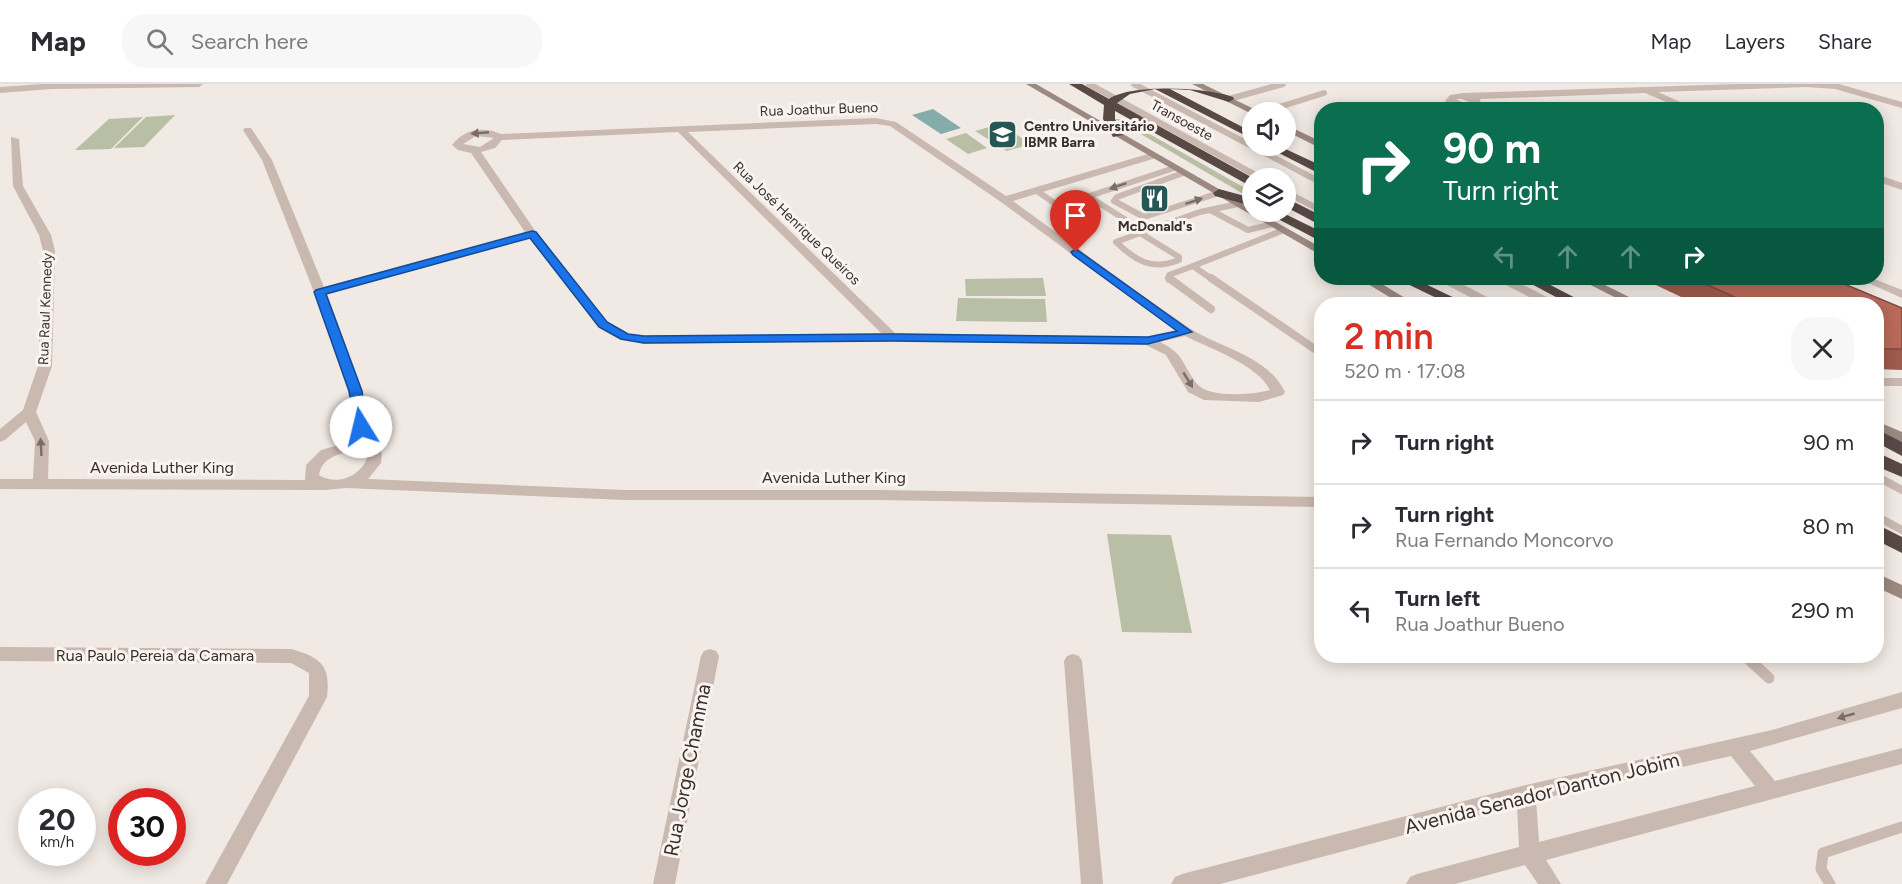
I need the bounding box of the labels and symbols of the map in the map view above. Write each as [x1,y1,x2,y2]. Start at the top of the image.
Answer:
street label: Transoeste [1148,96,1216,145]
street label: Rua Joathur Bueno [759,99,879,120]
school or university icon: Centro Universitário IBMR Barra [987,118,1019,150]
place label: Centro Universitário IBMR Barra [1024,118,1155,151]
one-way arrow [470,129,489,138]
street label: Rua José Henrique Queiros [730,158,864,289]
one-way arrow [1109,182,1127,192]
restaurant icon: McDonald's [1139,183,1171,215]
pin [1050,190,1101,252]
one-way arrow [1185,196,1203,206]
place label: McDonald's [1118,218,1193,235]
street label: Rua Raul Kennedy [35,252,56,365]
one-way arrow [1182,372,1193,388]
position arrow [329,395,393,459]
one-way arrow [37,437,46,456]
street label: Avenida Luther King [90,458,234,477]
street label: Avenida Luther King [762,468,906,487]
street label: Rua Paulo Pereia da Camara [56,646,254,665]
street label: Rua Jorge Chamma [659,682,715,858]
one-way arrow [1837,712,1855,722]
street label: Avenida Senador Danton Jobim [1402,747,1682,839]
speed limit sign: 30 [108,788,186,866]

